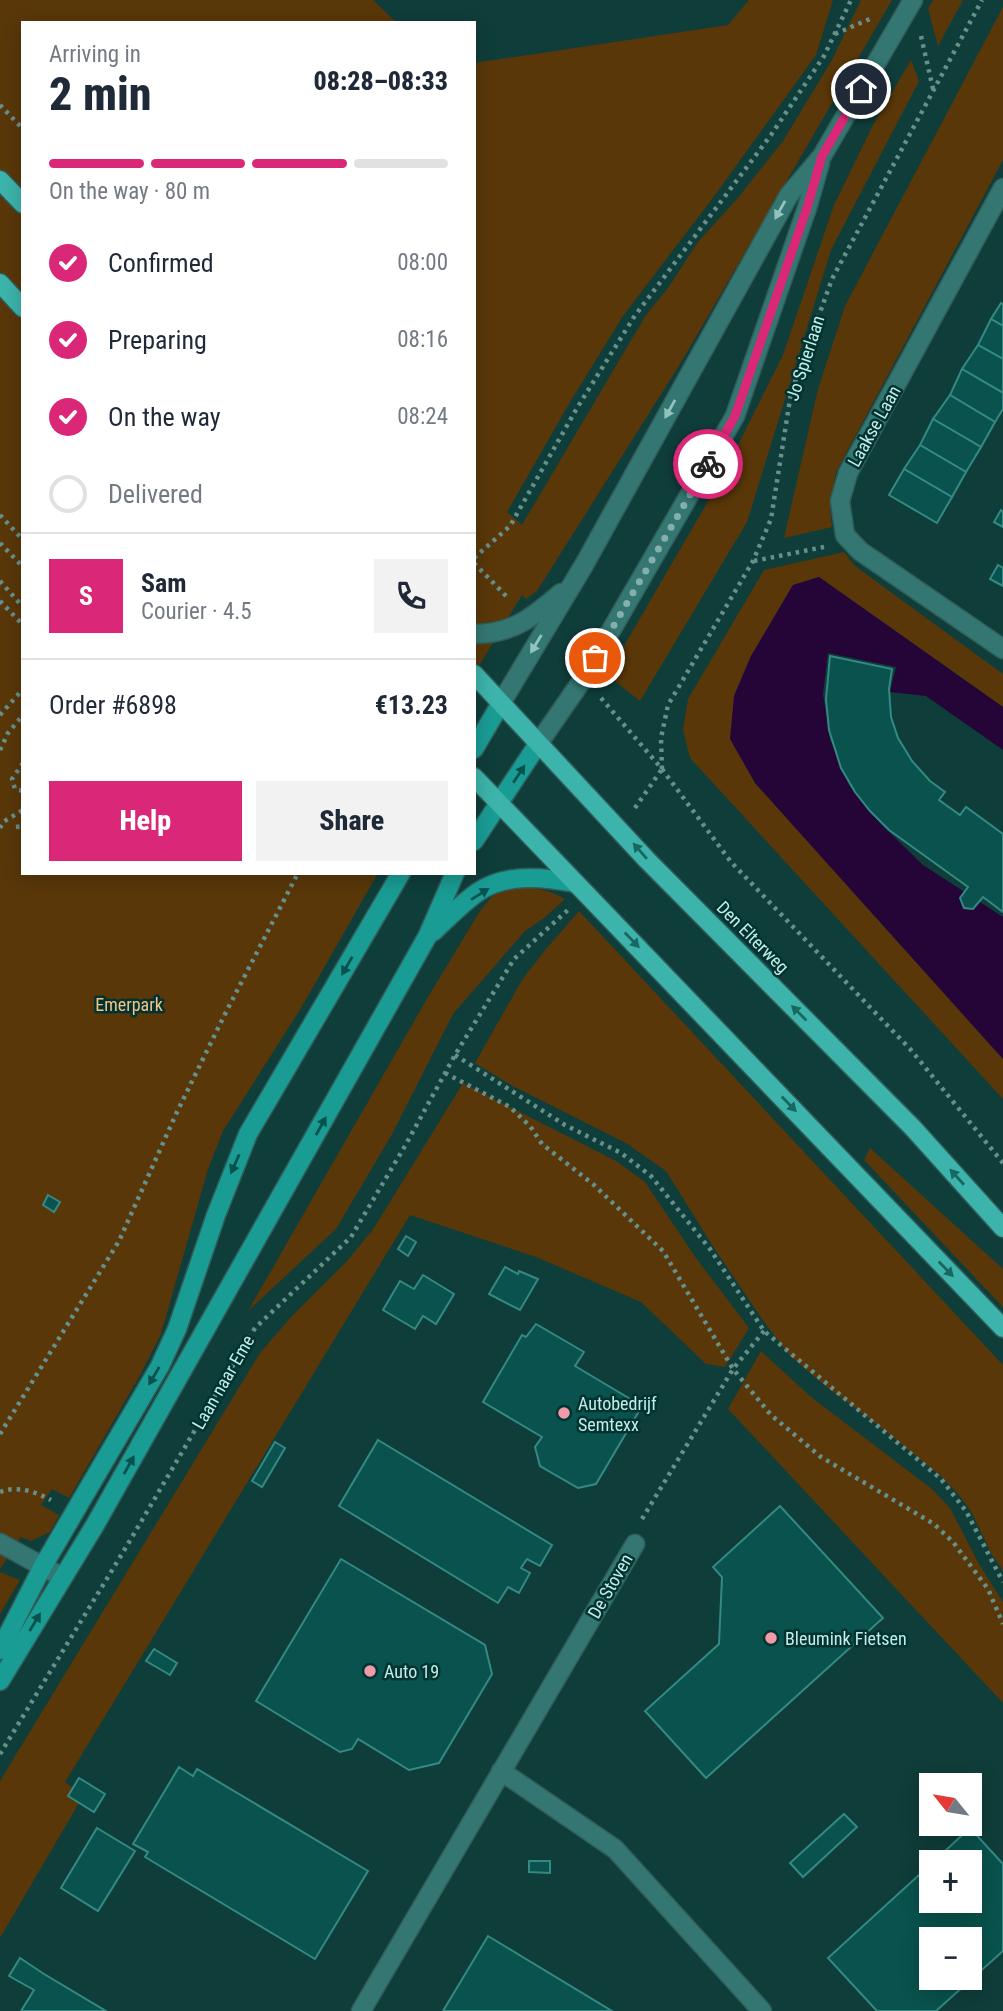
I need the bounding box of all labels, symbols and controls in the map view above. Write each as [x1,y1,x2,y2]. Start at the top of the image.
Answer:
text: Arriving in [49,41,141,68]
pin [831,59,891,119]
text: 08:28–08:33 [314,66,448,96]
text: 2 min [49,67,152,121]
icon: home [842,70,880,108]
text: On the way · 80 m [49,178,210,205]
one-way arrow [774,200,786,220]
icon: check [49,244,87,282]
text: Confirmed [108,248,214,278]
text: 08:00 [397,249,448,276]
street label: Jo Spierlaan [781,313,829,403]
icon: check [49,321,87,359]
text: Preparing [108,325,207,355]
text: 08:16 [397,326,448,353]
street label: Laakse Laan [843,382,905,470]
icon: check [49,398,87,436]
one-way arrow [664,399,676,419]
text: On the way [108,402,221,432]
text: 08:24 [397,403,448,430]
courier [673,429,743,499]
icon: bike [689,445,727,483]
text: Delivered [108,479,203,509]
button: phone [374,559,448,633]
text: Sam [141,568,187,598]
text: S [79,581,93,611]
text: Courier · 4.5 [141,598,252,625]
pin [565,628,625,688]
one-way arrow [530,635,542,654]
icon: bag [576,639,614,677]
text: Order #6898 [49,690,177,720]
text: €13.23 [375,690,448,720]
one-way arrow [512,764,525,784]
button: Help [49,781,242,861]
button: Share [256,781,448,861]
one-way arrow [633,843,648,860]
one-way arrow [470,887,489,900]
street label: Den Elterweg [713,897,793,977]
one-way arrow [623,931,639,948]
one-way arrow [340,956,353,975]
park label: Emerpark [95,994,163,1015]
one-way arrow [791,1005,808,1022]
one-way arrow [780,1096,797,1113]
one-way arrow [315,1116,327,1136]
one-way arrow [229,1154,241,1174]
one-way arrow [950,1169,966,1186]
one-way arrow [938,1260,954,1277]
street label: Laan naar Eme [188,1331,258,1433]
one-way arrow [148,1366,160,1385]
place label: Autobedrijf Semtexx [578,1393,657,1435]
marker: Autobedrijf Semtexx [556,1405,572,1421]
one-way arrow [123,1456,135,1475]
street label: De Stoven [583,1550,637,1622]
one-way arrow [29,1613,41,1632]
place label: Bleumink Fietsen [785,1628,907,1649]
marker: Bleumink Fietsen [763,1630,779,1646]
place label: Auto 19 [384,1661,439,1682]
marker: Auto 19 [362,1663,378,1679]
north arrow [919,1773,982,1836]
map controls [919,1773,982,1990]
button: + [919,1850,982,1913]
button: − [919,1927,982,1990]

